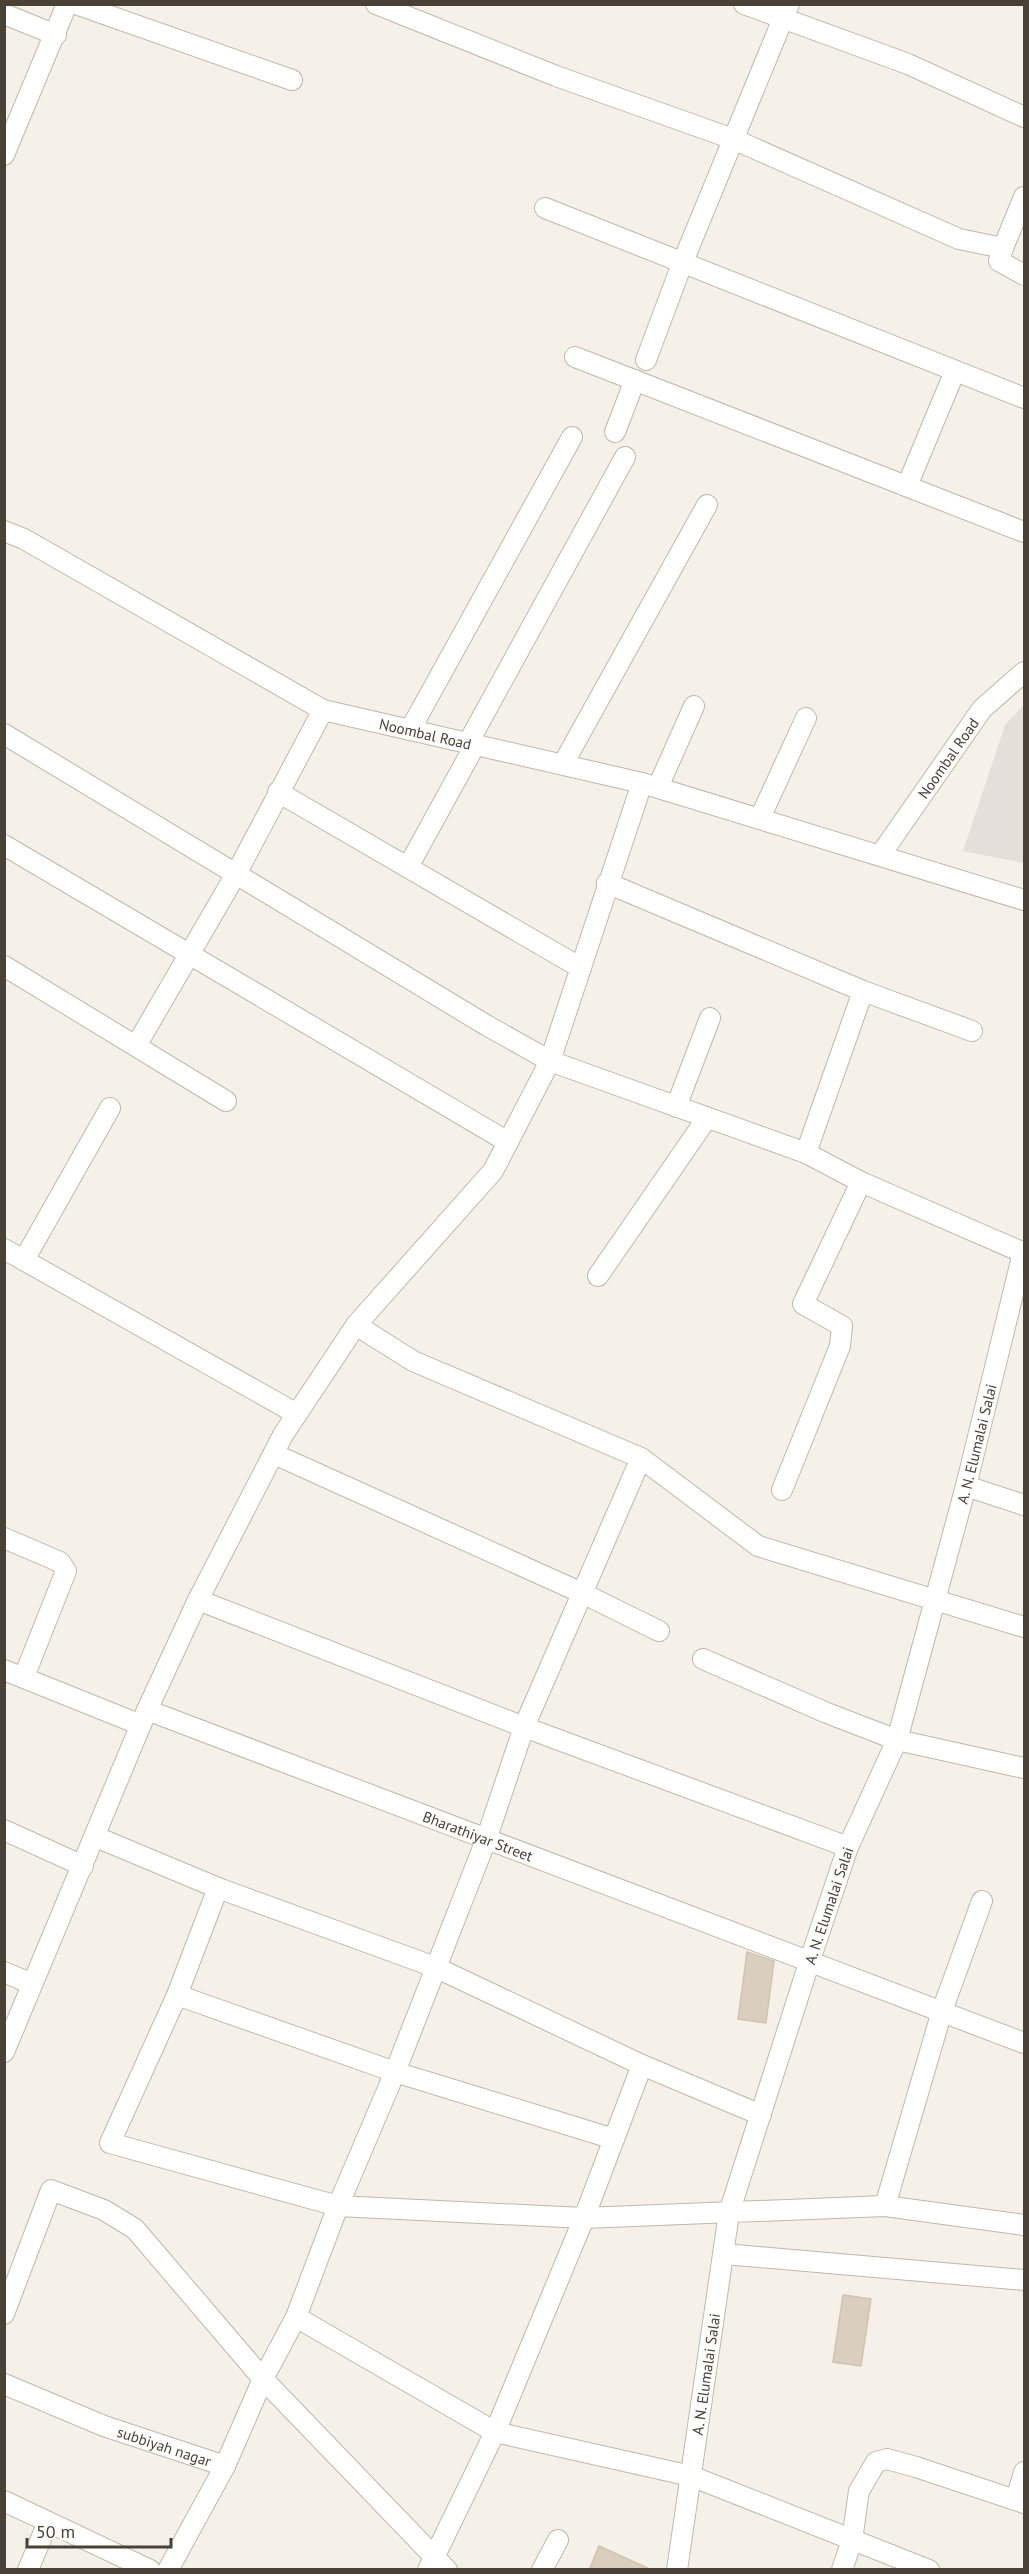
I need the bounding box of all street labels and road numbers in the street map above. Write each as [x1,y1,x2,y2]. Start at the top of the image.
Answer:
street label: Noombal Road [377,714,473,753]
street label: Noombal Road [913,714,983,802]
street label: A. N. Elumalai Salai [952,1382,1000,1506]
street label: Bharathiyar Street [420,1806,536,1865]
street label: A. N. Elumalai Salai [800,1844,857,1967]
street label: A. N. Elumalai Salai [687,2312,724,2436]
street label: subbiyah nagar [115,2422,214,2470]

